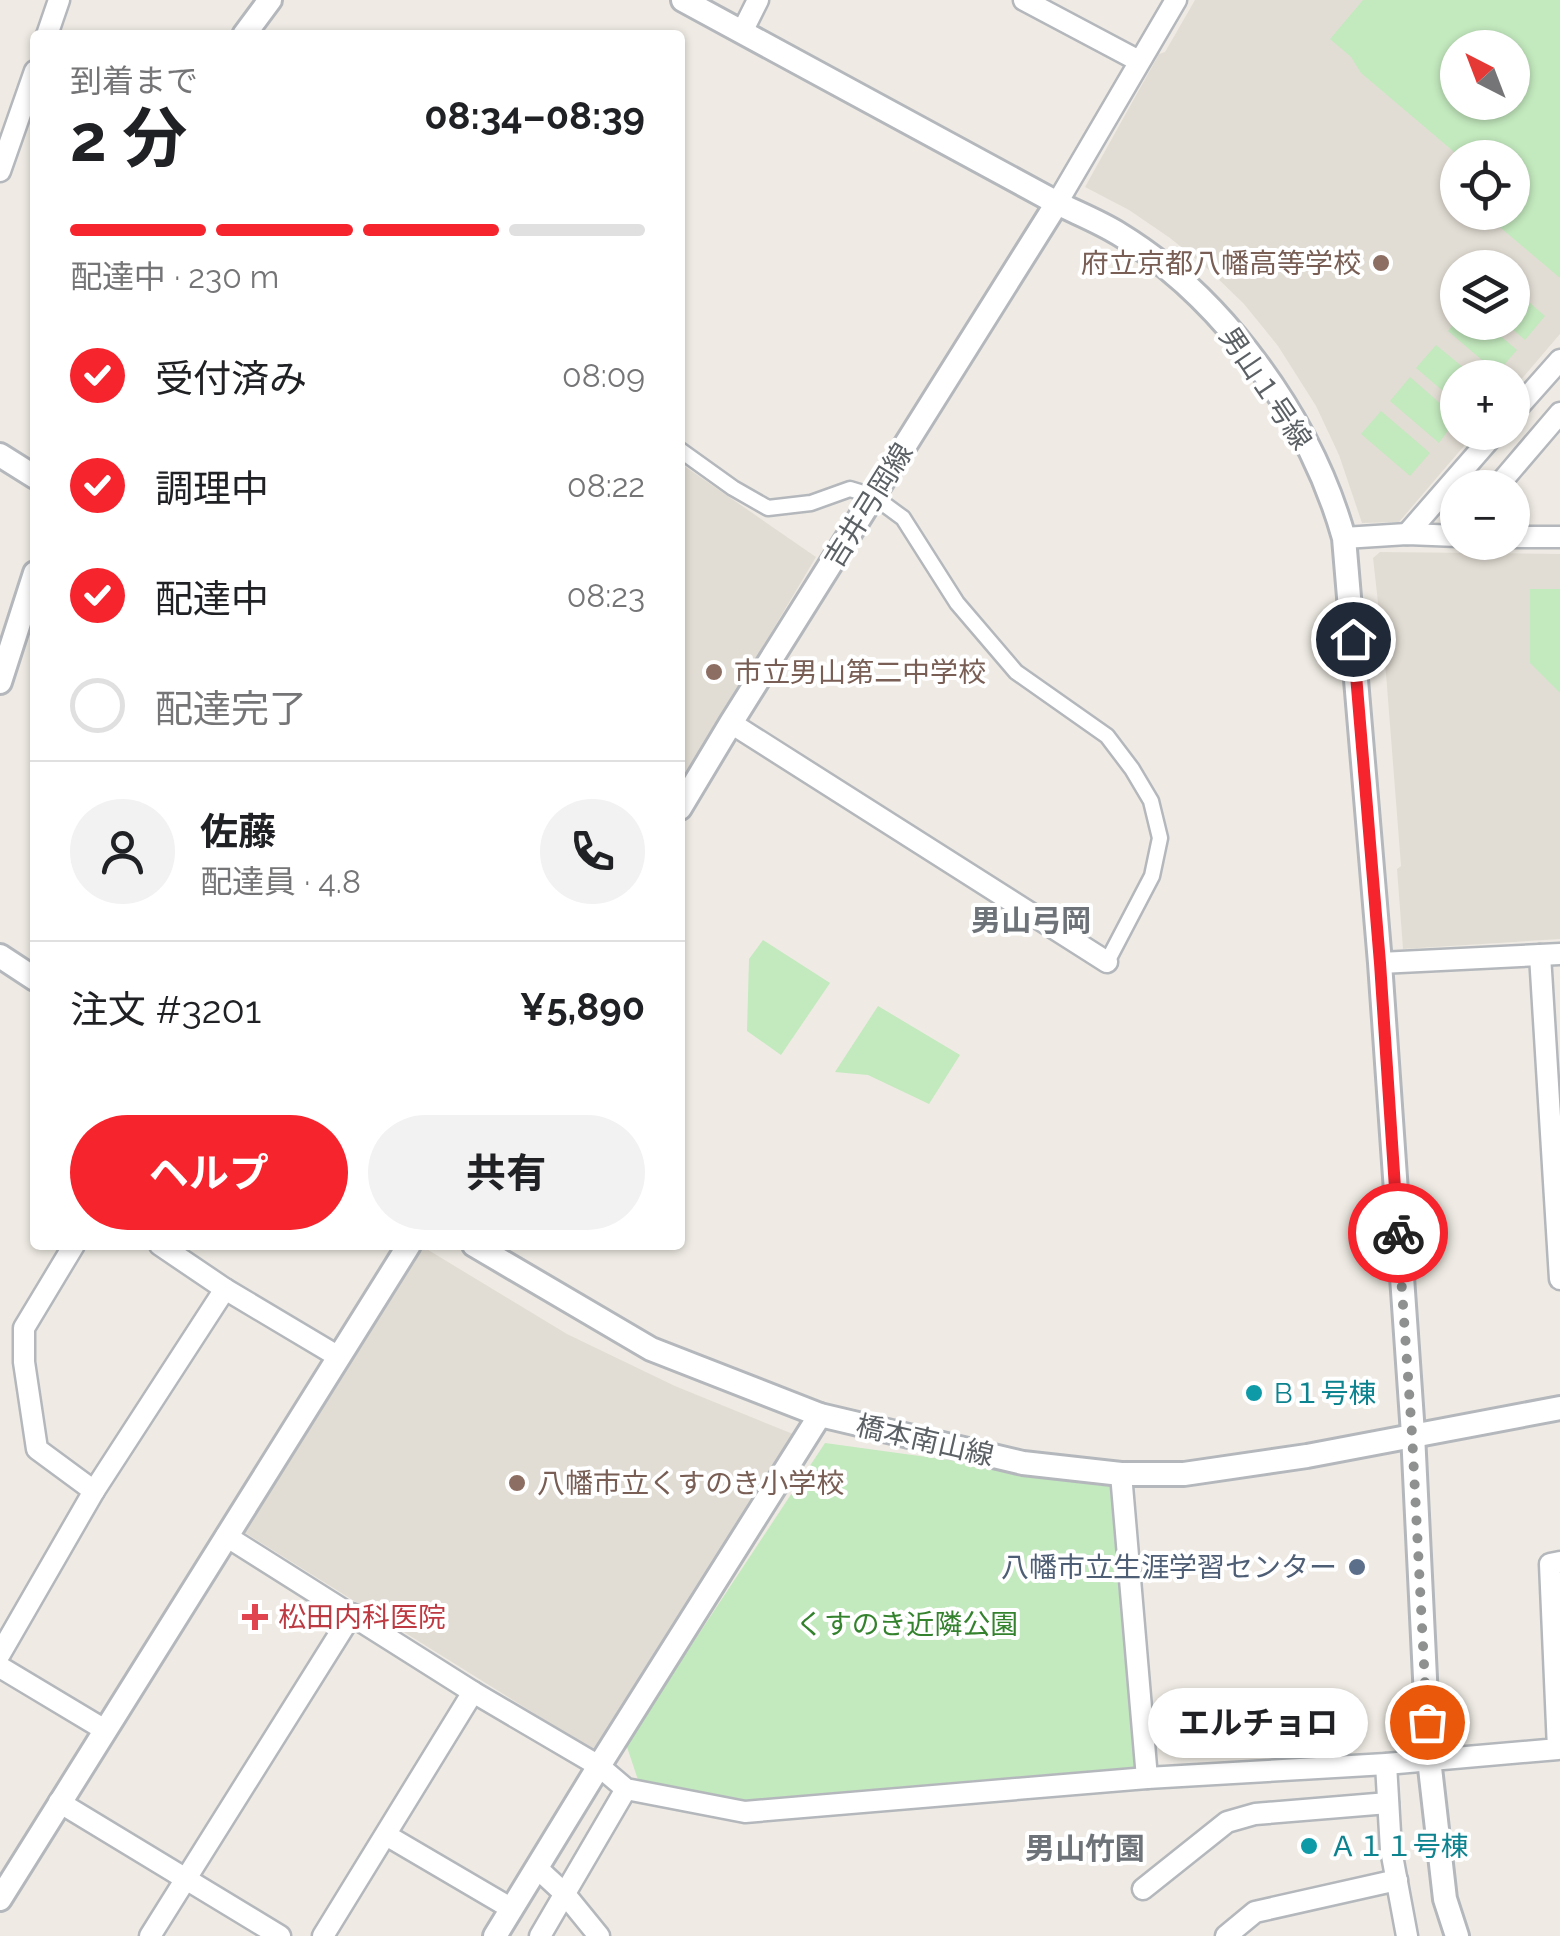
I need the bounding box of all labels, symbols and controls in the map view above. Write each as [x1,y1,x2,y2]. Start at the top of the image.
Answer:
north arrow [1440,30,1530,120]
map controls [1440,30,1530,560]
text: 到着まで [70,62,198,99]
text: 08:34–08:39 [424,93,645,138]
text: 2 分 [70,100,187,176]
button: locate [1440,140,1530,230]
place label: 府立京都八幡高等学校 [1081,247,1361,280]
button: layers [1440,250,1530,340]
marker: 府立京都八幡高等学校 [1370,252,1392,274]
text: 配達中 · 230 m [70,258,279,295]
street label: 男山１号線 [1213,321,1318,456]
icon: check [70,348,125,403]
text: 受付済み [155,356,307,401]
text: 08:09 [562,357,645,394]
button: + [1440,360,1530,450]
street label: 吉井弓岡線 [817,437,920,573]
icon: check [70,458,125,513]
text: 調理中 [155,466,269,511]
text: 08:22 [567,467,645,504]
button: − [1440,470,1530,560]
icon: check [70,568,125,623]
text: 配達中 [155,576,269,621]
text: 08:23 [567,577,645,614]
pin [1311,597,1396,682]
icon: home [1326,612,1381,667]
place label: 市立男山第二中学校 [734,656,986,689]
marker: 市立男山第二中学校 [703,661,725,683]
text: 配達完了 [155,686,307,731]
button: person [70,799,175,904]
button: phone [540,799,645,904]
text: 佐藤 [200,809,276,854]
text: 配達員 · 4.8 [200,863,361,900]
district label: 男山弓岡 [971,903,1091,938]
text: ¥5,890 [519,984,645,1029]
text: 注文 #3201 [70,987,261,1032]
button: ヘルプ [70,1115,348,1230]
button: 共有 [368,1115,645,1230]
courier [1348,1183,1448,1283]
icon: bike [1371,1206,1426,1261]
place label: B１号棟 [1274,1377,1377,1410]
marker: B１号棟 [1243,1382,1265,1404]
street label: 橋本南山線 [853,1409,997,1472]
place label: 八幡市立くすのき小学校 [537,1467,844,1500]
marker: 八幡市立くすのき小学校 [506,1472,528,1494]
place label: 八幡市立生涯学習センター [1001,1551,1337,1584]
marker: 八幡市立生涯学習センター [1346,1556,1368,1578]
place label: 松田内科医院 [278,1601,446,1634]
marker: 松田内科医院 [242,1604,268,1630]
park label: くすのき近隣公園 [795,1608,1019,1641]
pin [1385,1680,1470,1765]
callout: エルチョロ [1147,1687,1367,1757]
icon: bag [1400,1695,1455,1750]
text: エルチョロ [1178,1704,1338,1741]
place label: Ａ１１号棟 [1329,1830,1469,1863]
district label: 男山竹園 [1025,1831,1145,1866]
marker: Ａ１１号棟 [1298,1835,1320,1857]

